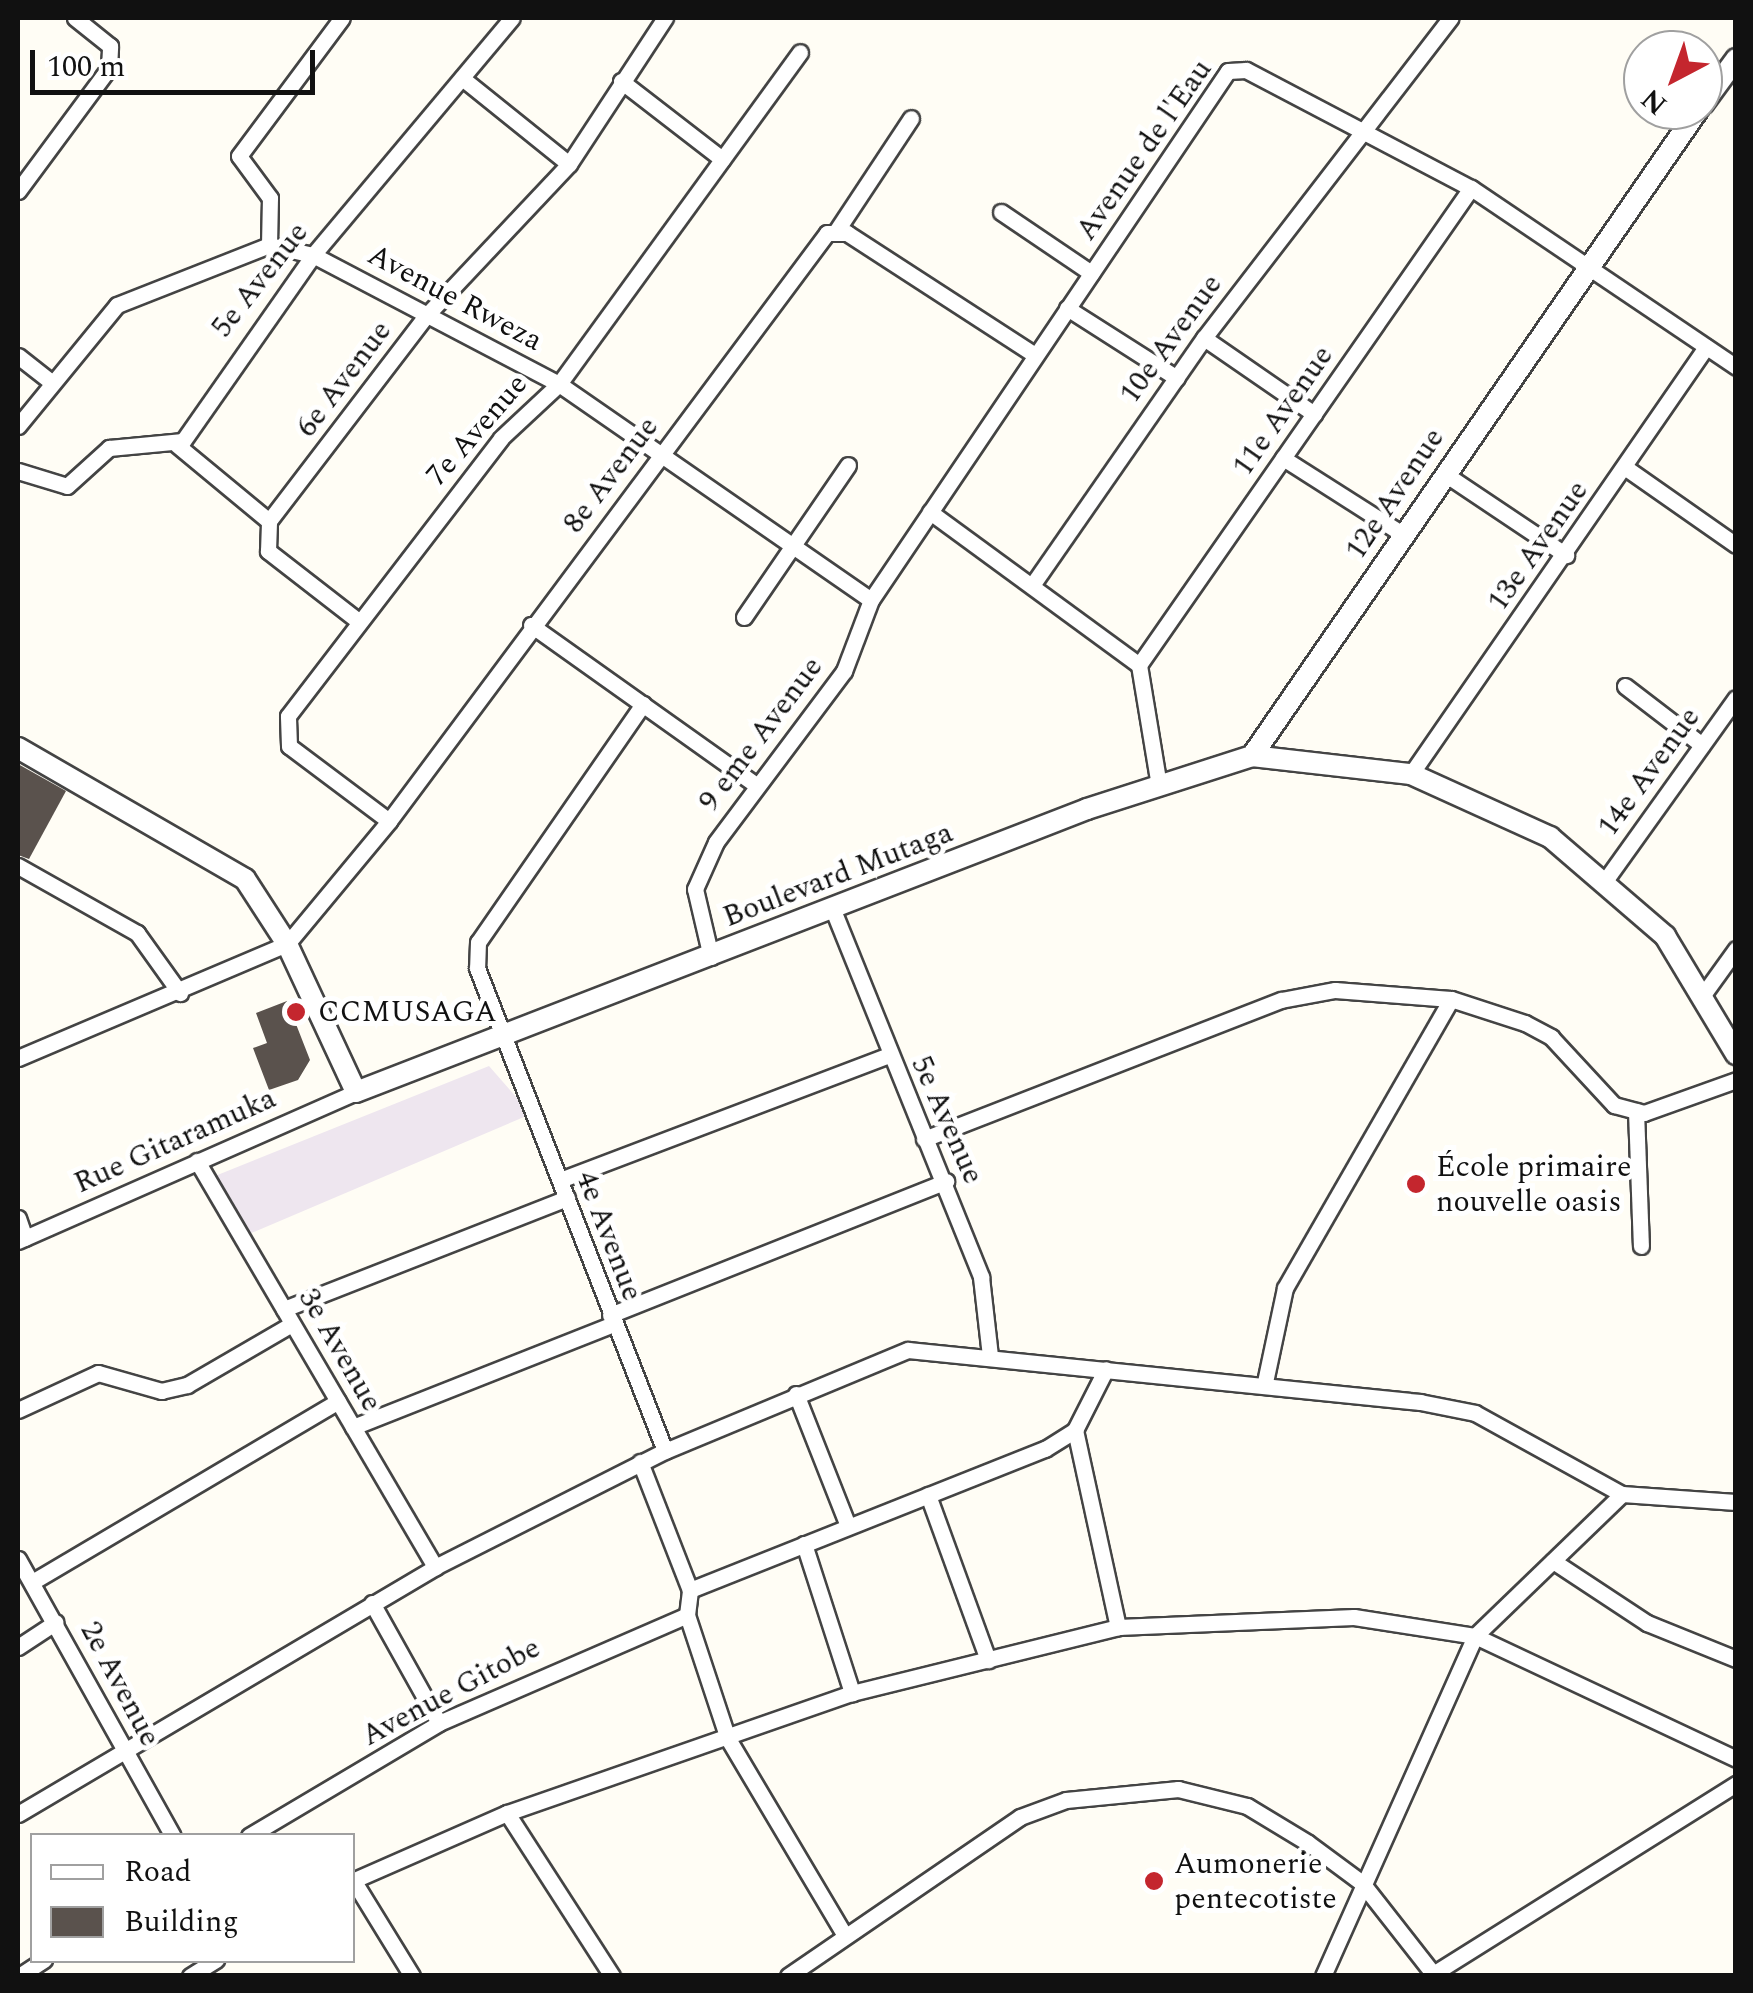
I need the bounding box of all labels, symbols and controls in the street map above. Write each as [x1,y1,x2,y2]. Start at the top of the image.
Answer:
scale bar [35,30,320,92]
north arrow [1623,30,1723,130]
text: 100 m [47,44,125,90]
street label: Avenue de l'Eau [1068,53,1220,247]
text: N [1632,78,1677,125]
street label: 5e Avenue [204,215,316,345]
street label: Avenue Rweza [362,237,548,359]
street label: 10e Avenue [1112,267,1230,411]
street label: 6e Avenue [289,314,399,444]
street label: 11e Avenue [1225,339,1341,483]
street label: 7e Avenue [419,367,535,493]
street label: 8e Avenue [556,410,666,540]
street label: 12e Avenue [1338,421,1452,567]
street label: 13e Avenue [1480,474,1596,618]
street label: 9 eme Avenue [691,650,831,818]
street label: 14e Avenue [1590,700,1708,844]
street label: Boulevard Mutaga [718,815,958,935]
place label: CCMUSAGA [318,994,497,1030]
marker: CCMUSAGA [283,999,309,1025]
street label: 5e Avenue [903,1051,991,1189]
street label: Rue Gitaramuka [69,1080,281,1202]
place label: École primaire nouvelle oasis [1436,1149,1631,1220]
street label: 4e Avenue [568,1166,650,1306]
marker: École primaire nouvelle oasis [1405,1173,1427,1195]
street label: 3e Avenue [290,1282,390,1418]
street label: 2e Avenue [72,1615,168,1753]
street label: Avenue Gitobe [356,1630,546,1754]
legend [30,1833,355,1963]
place label: Aumonerie pentecotiste [1174,1846,1337,1916]
text: Road [124,1849,192,1895]
marker: Aumonerie pentecotiste [1143,1870,1165,1892]
text: Building [124,1899,239,1945]

